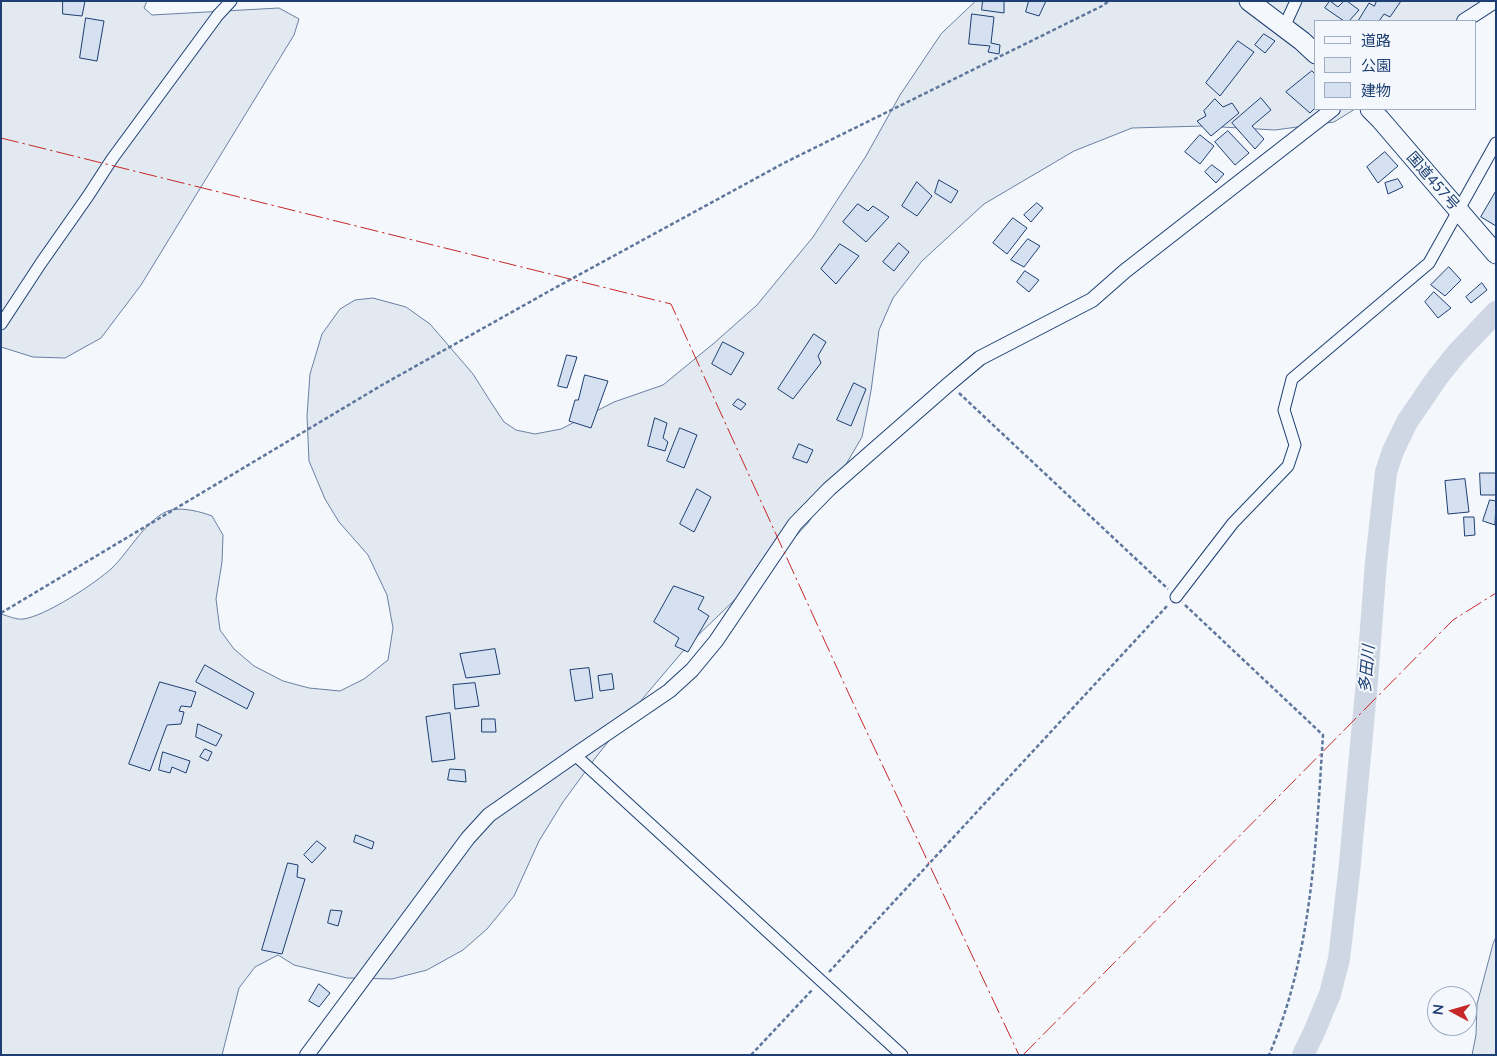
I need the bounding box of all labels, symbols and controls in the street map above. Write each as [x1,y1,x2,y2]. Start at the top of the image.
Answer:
legend [1314,20,1477,110]
text: 道路 [1361,31,1391,49]
text: 公園 [1361,56,1391,74]
text: 建物 [1361,81,1391,99]
street label: 国道457号 [1403,148,1463,214]
water label: 多田川 [1355,644,1379,694]
north arrow [1427,986,1477,1036]
text: N [1429,1003,1447,1016]

